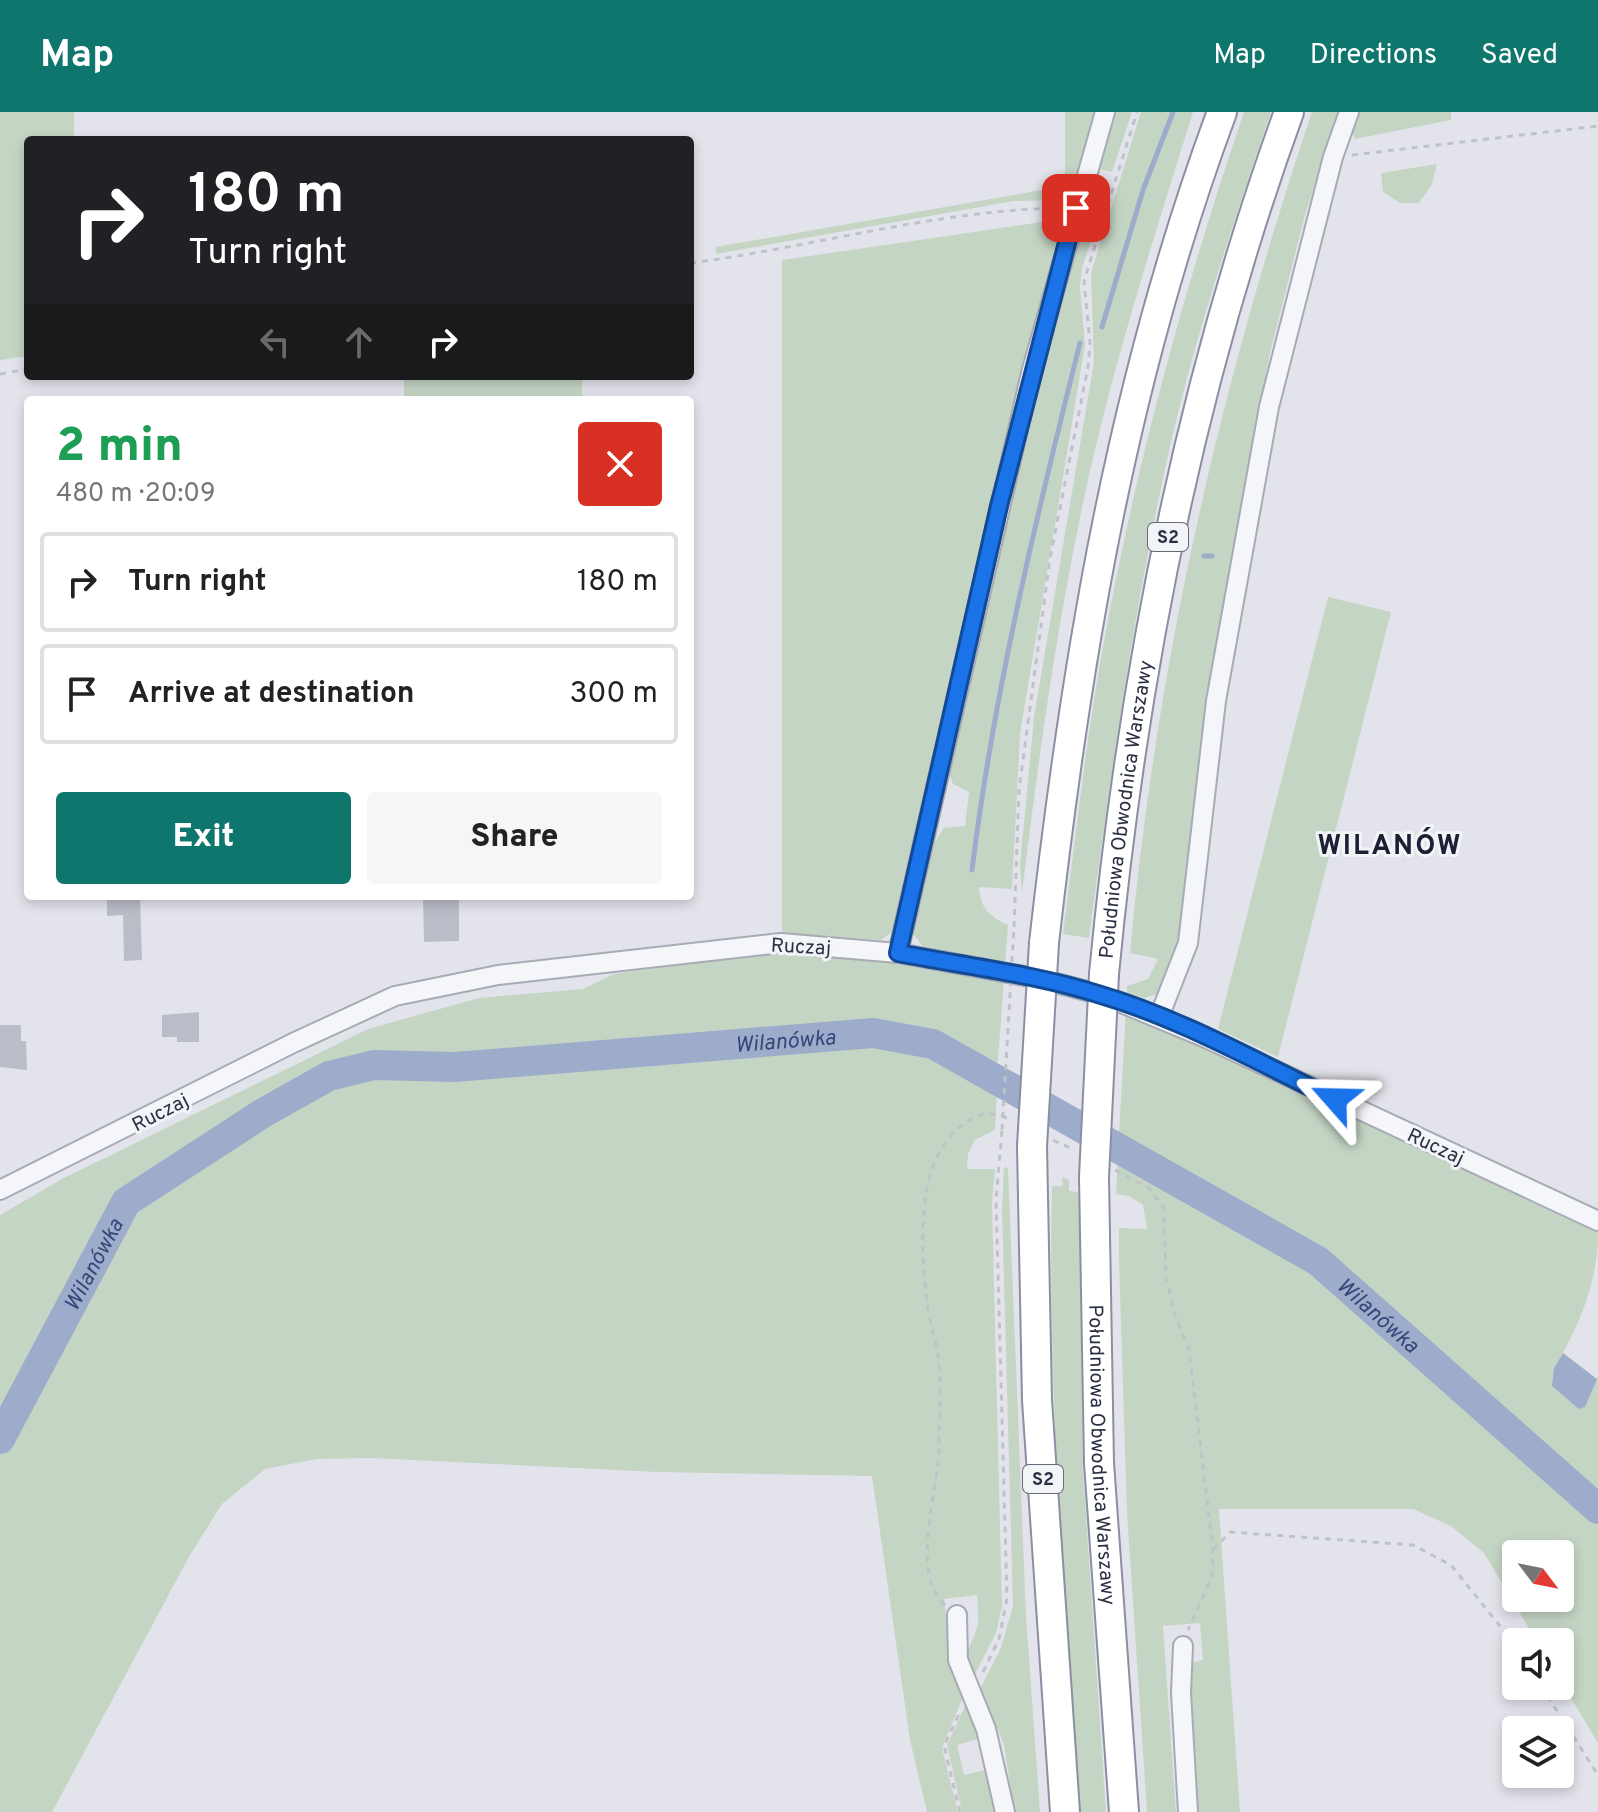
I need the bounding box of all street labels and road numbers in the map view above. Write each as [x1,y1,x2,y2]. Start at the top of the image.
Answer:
road number: S2 [1148,523,1188,551]
street label: Południowa Obwodnica Warszawy [1095,658,1160,960]
street label: Ruczaj [770,933,832,963]
street label: Ruczaj [128,1089,194,1139]
street label: Ruczaj [1402,1123,1468,1172]
street label: Południowa Obwodnica Warszawy [1081,1304,1120,1606]
road number: S2 [1023,1465,1063,1493]

